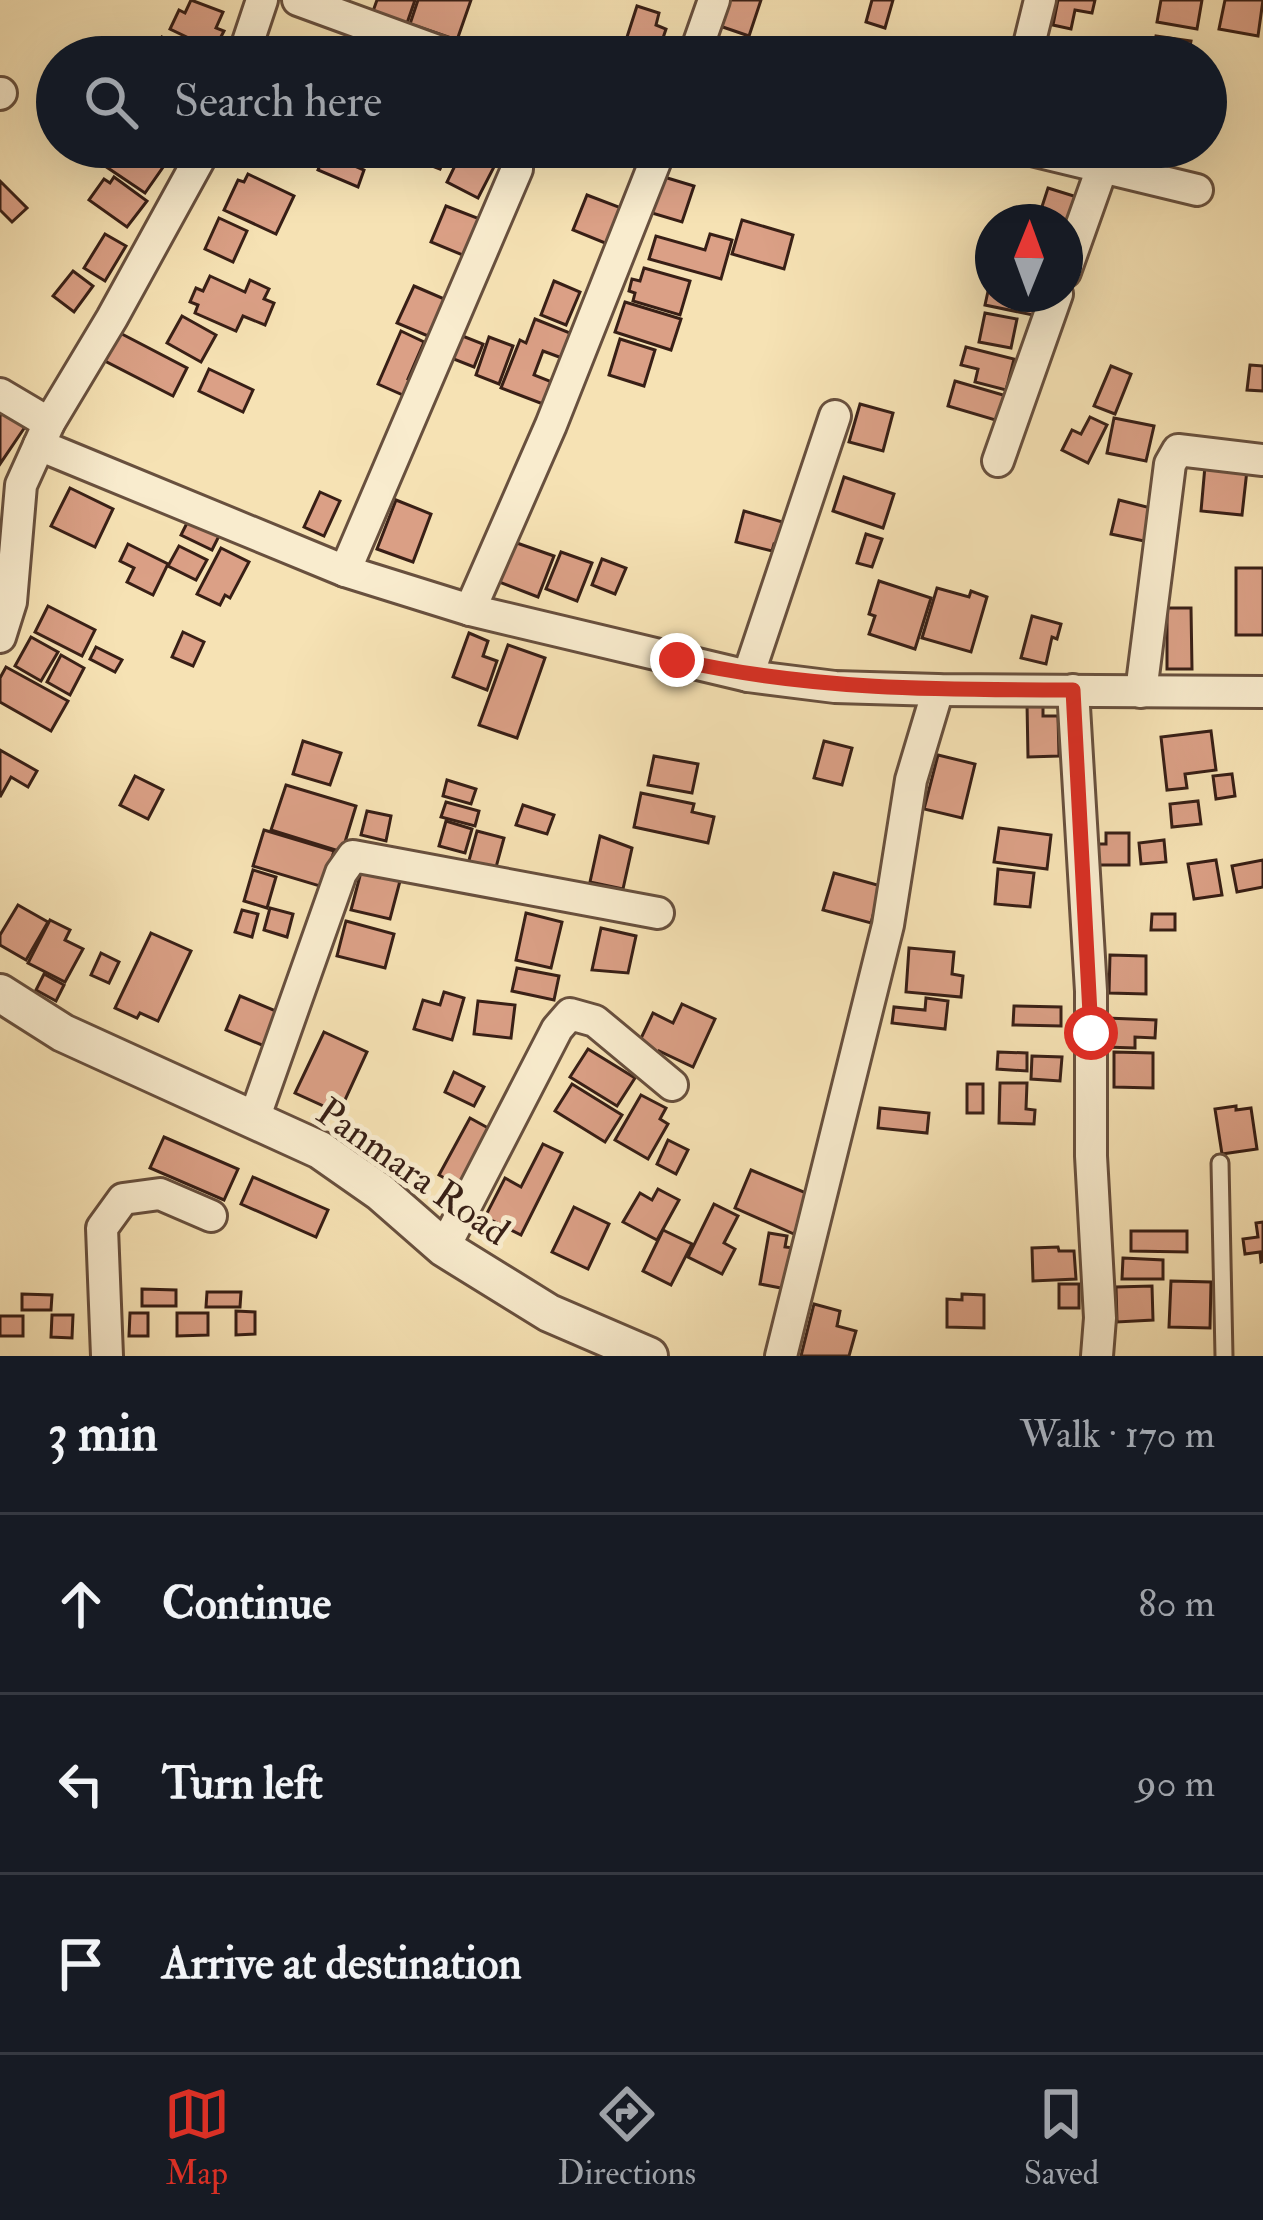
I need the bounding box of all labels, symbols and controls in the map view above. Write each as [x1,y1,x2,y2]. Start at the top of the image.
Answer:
search box [36,36,1227,168]
icon: search [78,69,144,135]
text: Search here [174,74,382,130]
north arrow [975,204,1083,312]
route end [650,633,704,687]
route start [1064,1006,1118,1060]
street label: Panmara Road [307,1088,519,1256]
text: 3 min [48,1402,158,1466]
text: Walk · 170 m [1020,1410,1215,1459]
icon: ahead [48,1571,114,1637]
text: Continue [162,1576,331,1632]
text: 80 m [1138,1579,1215,1628]
icon: left [48,1751,114,1817]
text: Turn left [162,1756,323,1812]
text: 90 m [1137,1759,1215,1808]
icon: arrive [48,1931,114,1997]
text: Arrive at destination [162,1936,522,1992]
tab: Map [164,2081,230,2194]
tab: Directions [558,2081,696,2194]
tab: Saved [1024,2081,1099,2194]

